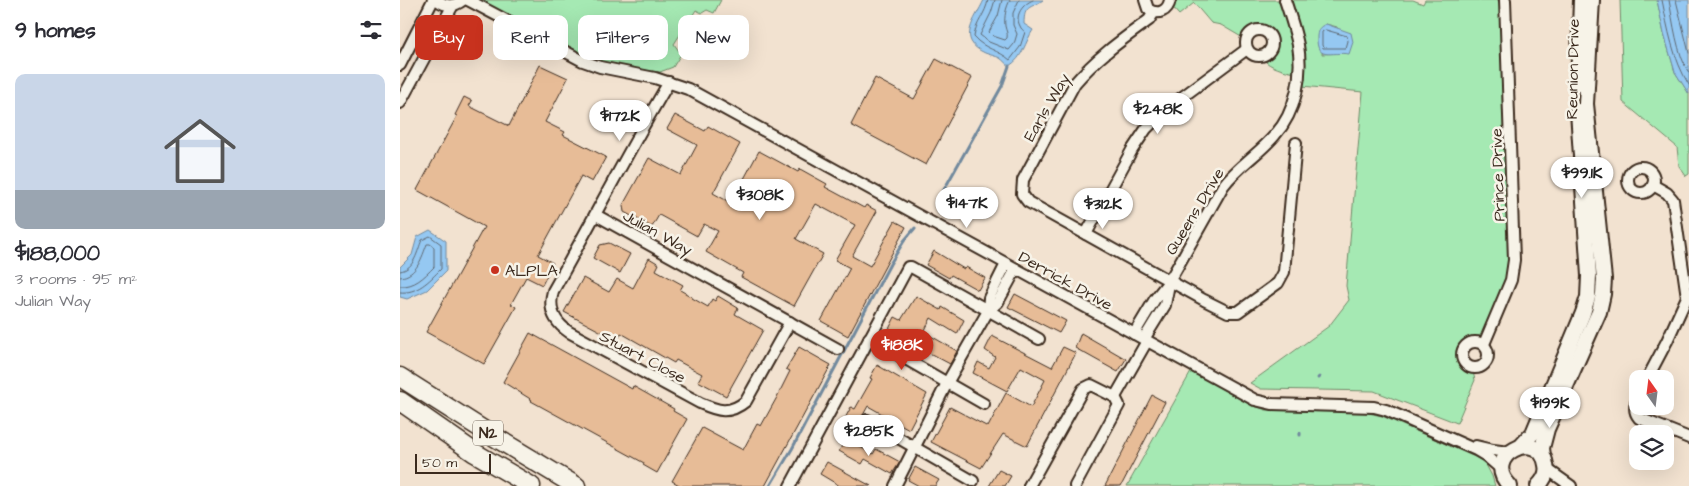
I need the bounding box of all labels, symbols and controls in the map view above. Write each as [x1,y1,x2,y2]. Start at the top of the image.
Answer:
chip: Buy [415,15,483,60]
chip: Rent [493,15,568,60]
chip: Filters [578,15,668,60]
chip: New [678,15,749,60]
text: 9 homes [15,16,96,45]
icon: filters [357,16,385,44]
street label: Reunion Drive [1561,18,1585,119]
street label: Earls Way [1018,69,1076,146]
pin: $248K [1123,92,1193,135]
text: $248K [1133,98,1183,120]
pin: $172K [585,100,655,142]
text: $172K [600,105,640,127]
icon: home [155,106,245,196]
street label: Prince Drive [1485,128,1511,222]
pin: $99.1K [1541,156,1623,199]
text: $99.1K [1561,162,1603,184]
street label: Queens Drive [1160,164,1230,259]
pin: $308K [725,178,795,221]
text: $308K [736,184,784,206]
pin: $147K [932,186,1002,229]
pin: $312K [1068,188,1138,230]
text: $147K [946,192,988,214]
text: $312K [1084,193,1122,215]
street label: Julian Way [618,205,696,262]
text: $188,000 [15,239,100,268]
street label: Derrick Drive [1015,246,1117,316]
place label: ALPLA [505,260,558,282]
marker: ALPLA [489,264,501,276]
text: 3 rooms · 95 m² [15,268,137,290]
text: Julian Way [15,290,91,312]
street label: Stuart Close [596,325,690,389]
pin: $188K [867,328,937,371]
text: $188K [881,334,923,356]
north arrow [1629,370,1674,415]
map controls [1629,370,1674,470]
pin: $199K [1515,386,1585,429]
text: $199K [1531,392,1569,414]
pin: $285K [834,414,904,457]
road number: N2 [473,420,503,446]
text: $285K [844,420,894,442]
button: layers [1629,425,1674,470]
scale bar [415,451,491,474]
text: 50 m [422,453,457,473]

